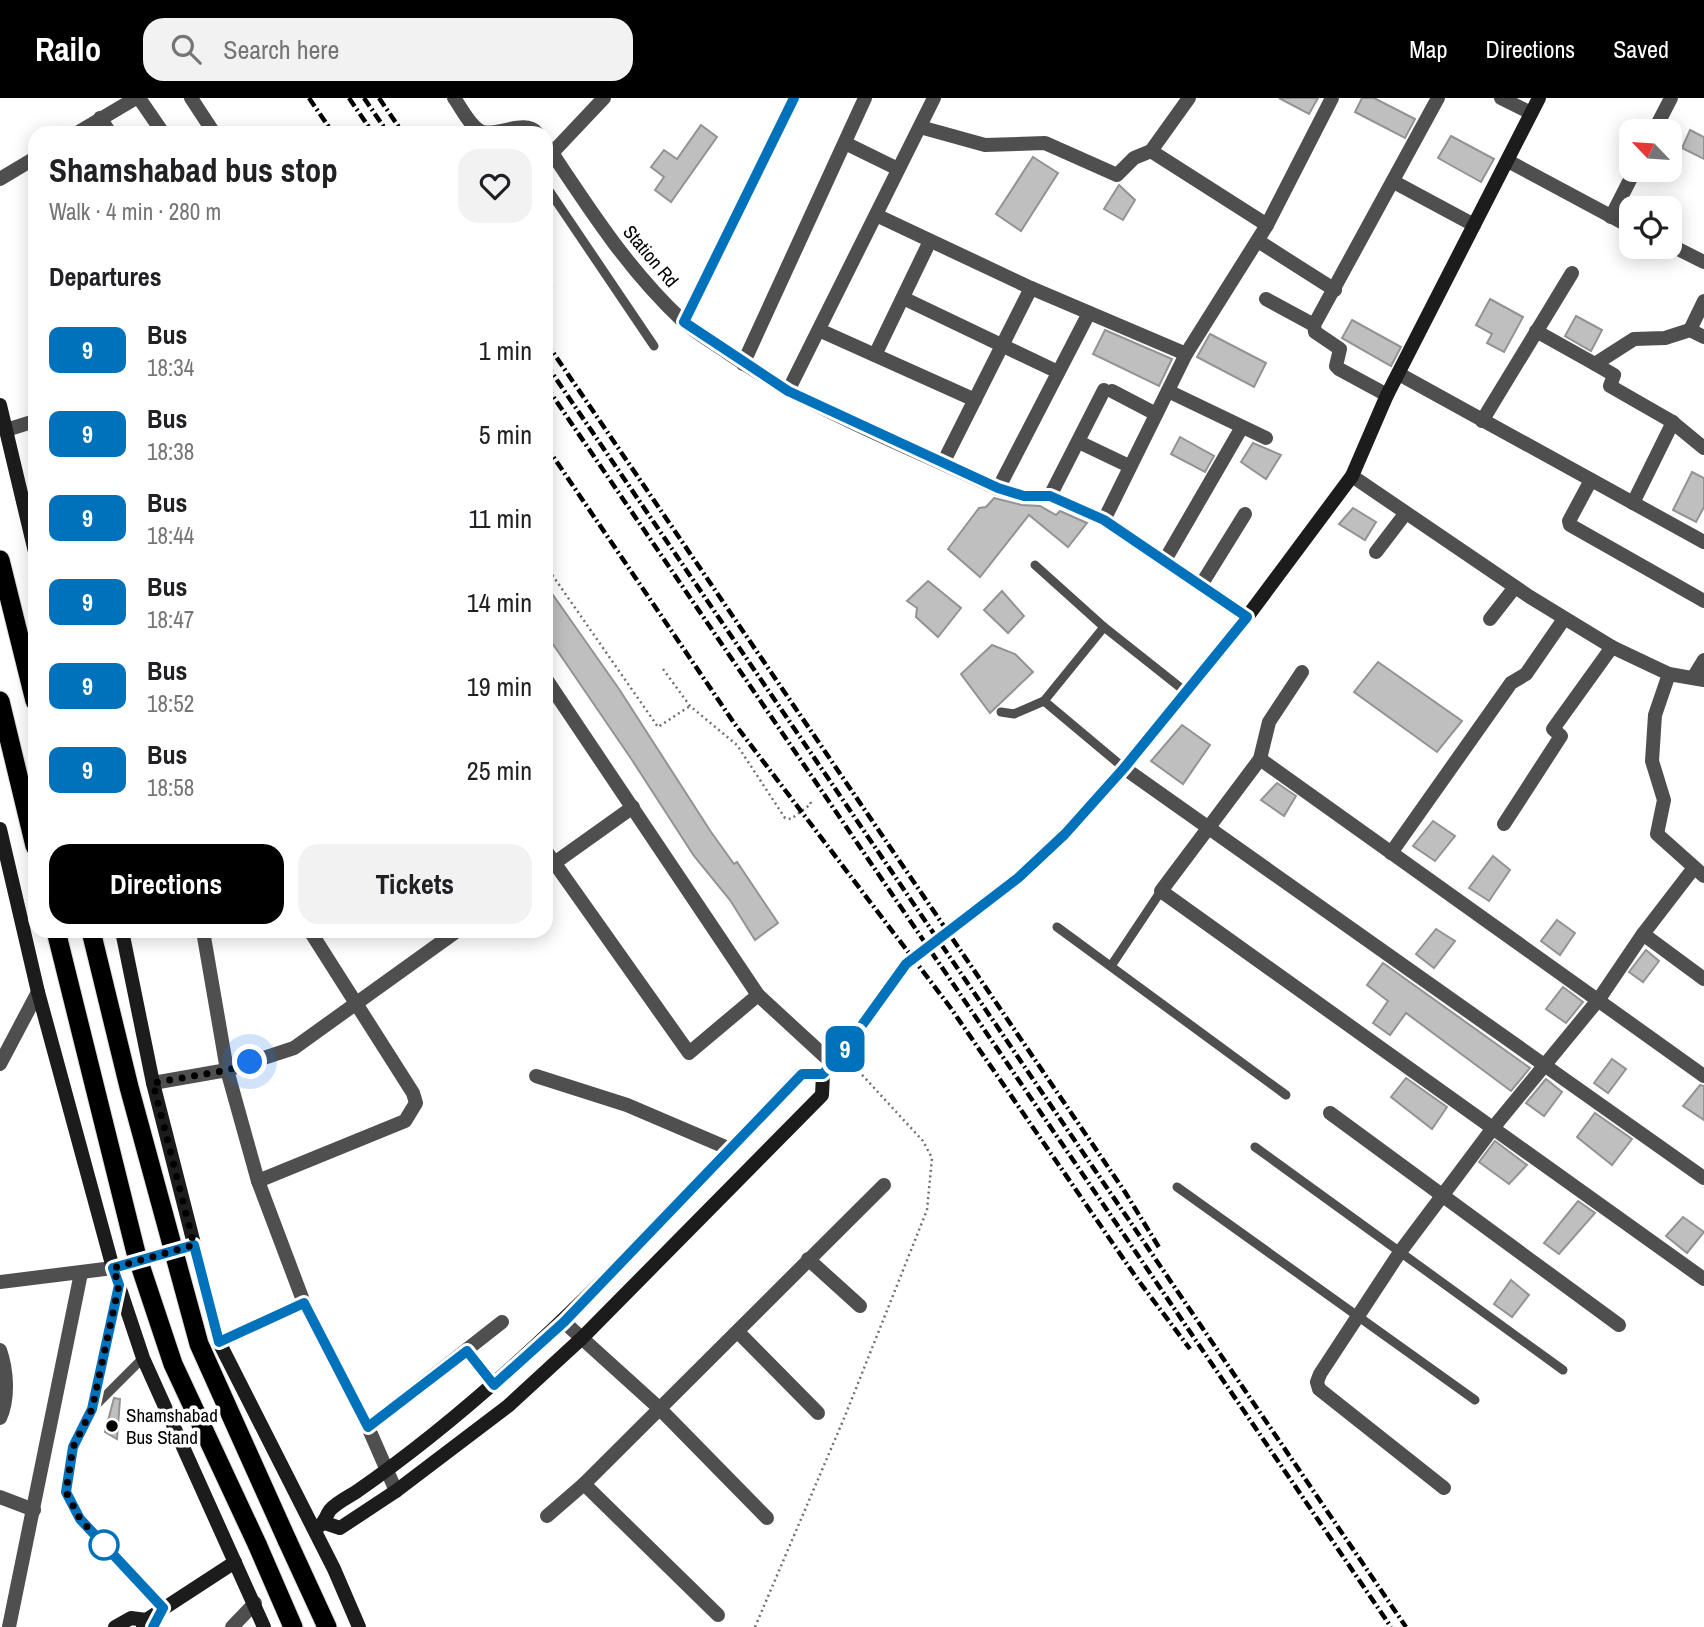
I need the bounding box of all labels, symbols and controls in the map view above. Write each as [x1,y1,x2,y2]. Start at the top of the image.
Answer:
search box [143,18,633,81]
text: Railo [35,27,101,71]
icon: search [167,30,205,68]
text: Search here [223,32,339,67]
text: Map [1409,33,1447,65]
text: Directions [1485,33,1575,65]
text: Saved [1613,33,1669,65]
north arrow [1619,119,1682,182]
map controls [1619,119,1682,259]
text: Shamshabad bus stop [49,148,338,192]
button: heart [458,149,532,223]
text: Walk · 4 min · 280 m [49,196,221,227]
button: locate [1619,196,1682,259]
street label: Station Rd [617,219,685,293]
text: Departures [49,259,162,294]
text: Bus [147,317,187,352]
text: 1 min [479,333,532,368]
text: 9 [82,334,93,366]
text: 18:34 [147,352,194,383]
text: Bus [147,401,187,436]
text: 5 min [479,417,532,452]
text: 9 [82,418,93,450]
text: 18:38 [147,436,194,467]
text: Bus [147,485,187,520]
text: 11 min [468,501,532,536]
text: 9 [82,502,93,534]
text: 18:44 [147,520,194,551]
text: Bus [147,569,187,604]
text: 14 min [467,585,532,620]
text: 9 [82,586,93,618]
text: 18:47 [147,604,194,635]
text: Bus [147,653,187,688]
text: 19 min [467,669,532,704]
text: 9 [82,670,93,702]
text: 18:52 [147,688,194,719]
text: Bus [147,737,187,772]
text: 25 min [467,753,532,788]
text: 9 [82,754,93,786]
text: 18:58 [147,772,194,803]
button: Directions [49,844,284,924]
button: Tickets [298,844,532,924]
line badge: 9 [822,1026,868,1072]
text: 9 [840,1033,850,1065]
your location [232,1044,267,1079]
place label: Shamshabad Bus Stand [126,1402,218,1450]
marker: Shamshabad Bus Stand [104,1418,120,1434]
unlabelled marker [89,1530,119,1560]

